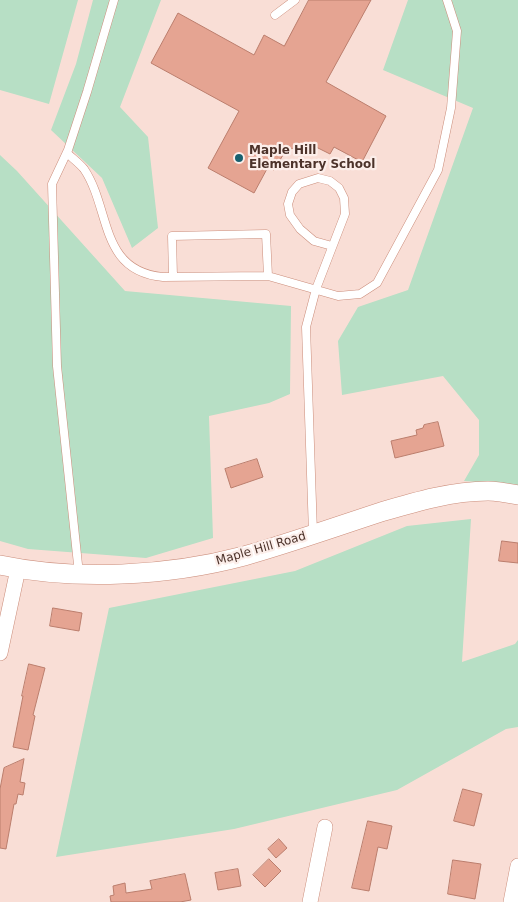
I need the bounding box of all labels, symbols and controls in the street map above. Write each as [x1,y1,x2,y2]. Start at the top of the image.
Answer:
place label: Maple Hill Elementary School [249,144,375,172]
marker: Maple Hill Elementary School [233,152,245,164]
street label: Maple Hill Road [214,529,308,569]

